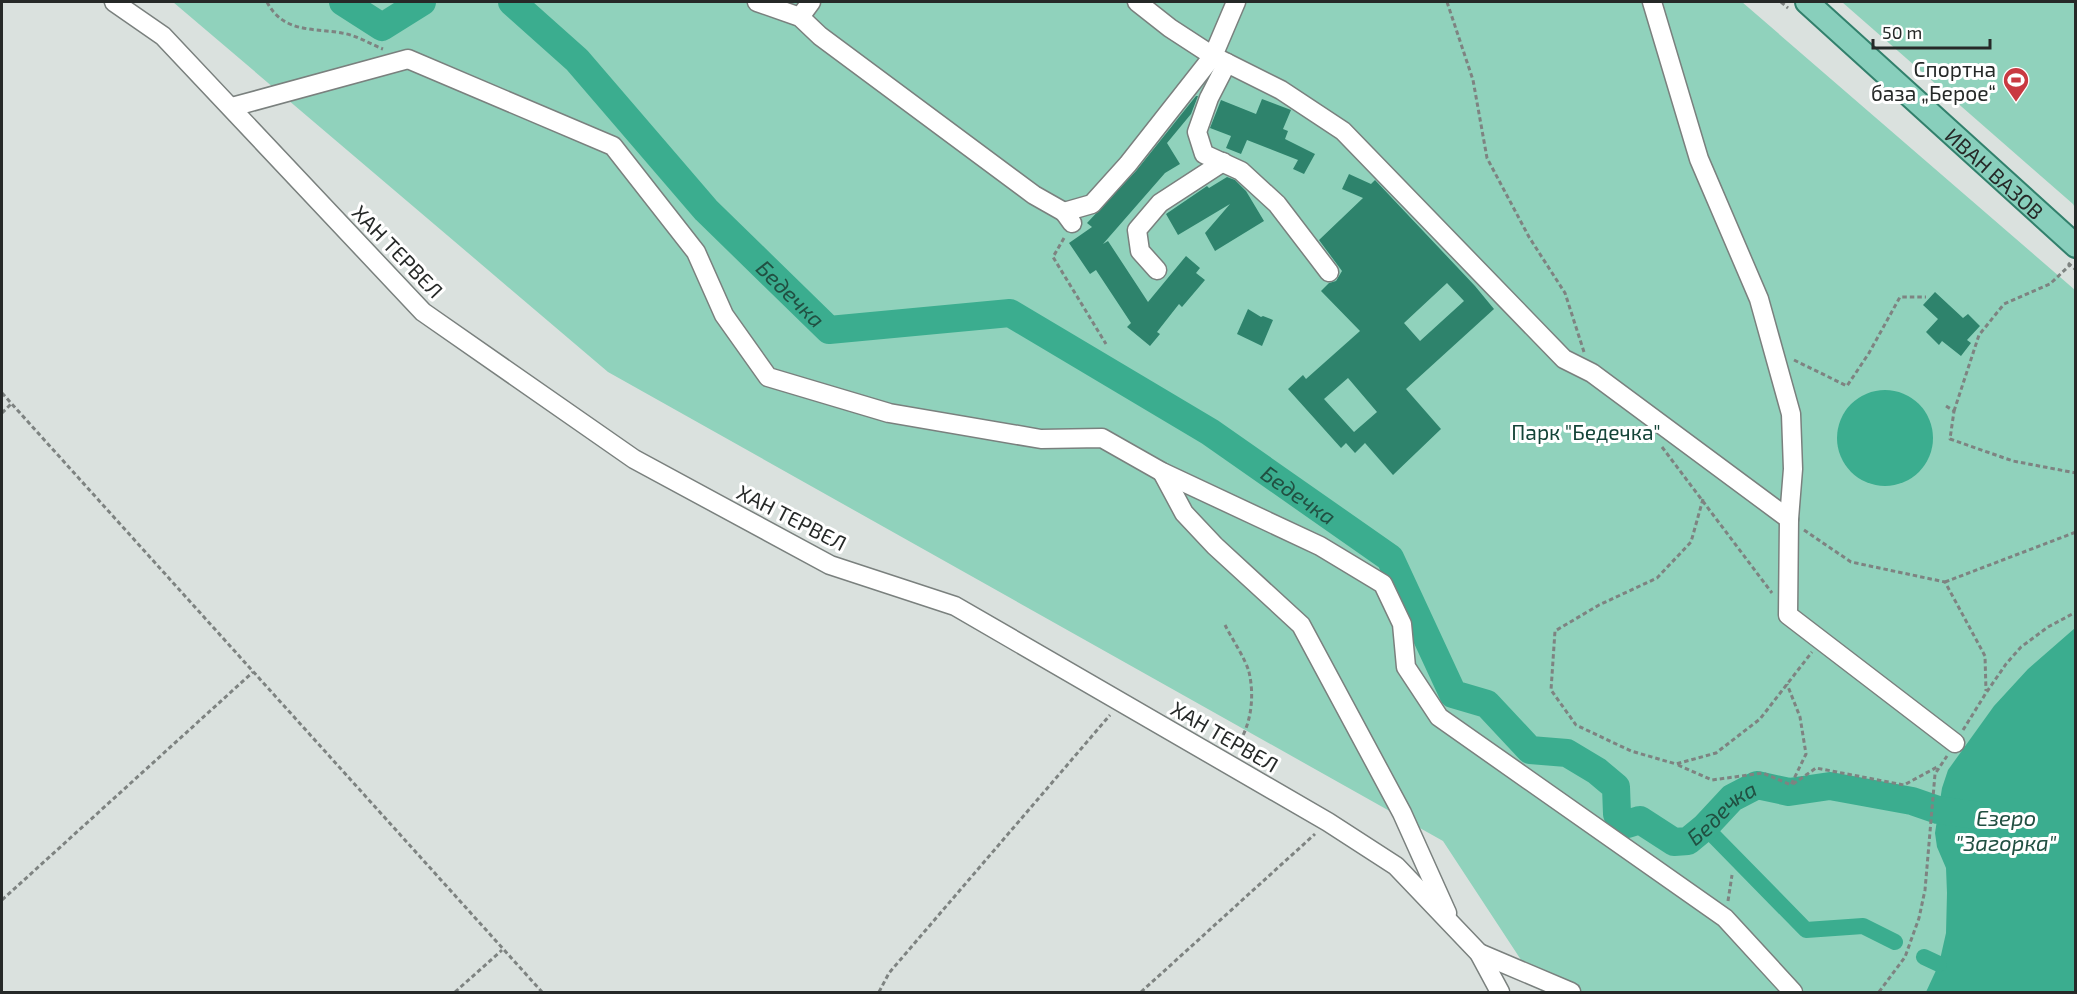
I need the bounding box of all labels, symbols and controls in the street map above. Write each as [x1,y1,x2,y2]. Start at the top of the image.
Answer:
scale bar [1873,12,1990,50]
text: 50 m [1882,21,1922,43]
place label: Спортна база „Берое“ [1871,56,1996,105]
sports icon: Спортна база „Берое“ [2001,65,2031,103]
street label: ИВАН ВАЗОВ [1941,122,2049,224]
street label: ХАН ТЕРВЕЛ [348,199,448,303]
water label: Бедечка [752,254,831,332]
park label: Парк "Бедечка" [1511,419,1661,444]
water label: Бедечка [1257,459,1341,529]
street label: ХАН ТЕРВЕЛ [733,479,851,555]
street label: ХАН ТЕРВЕЛ [1167,695,1283,777]
water label: Бедечка [1681,775,1761,850]
water label: Езеро "Загорка" [1956,804,2057,855]

